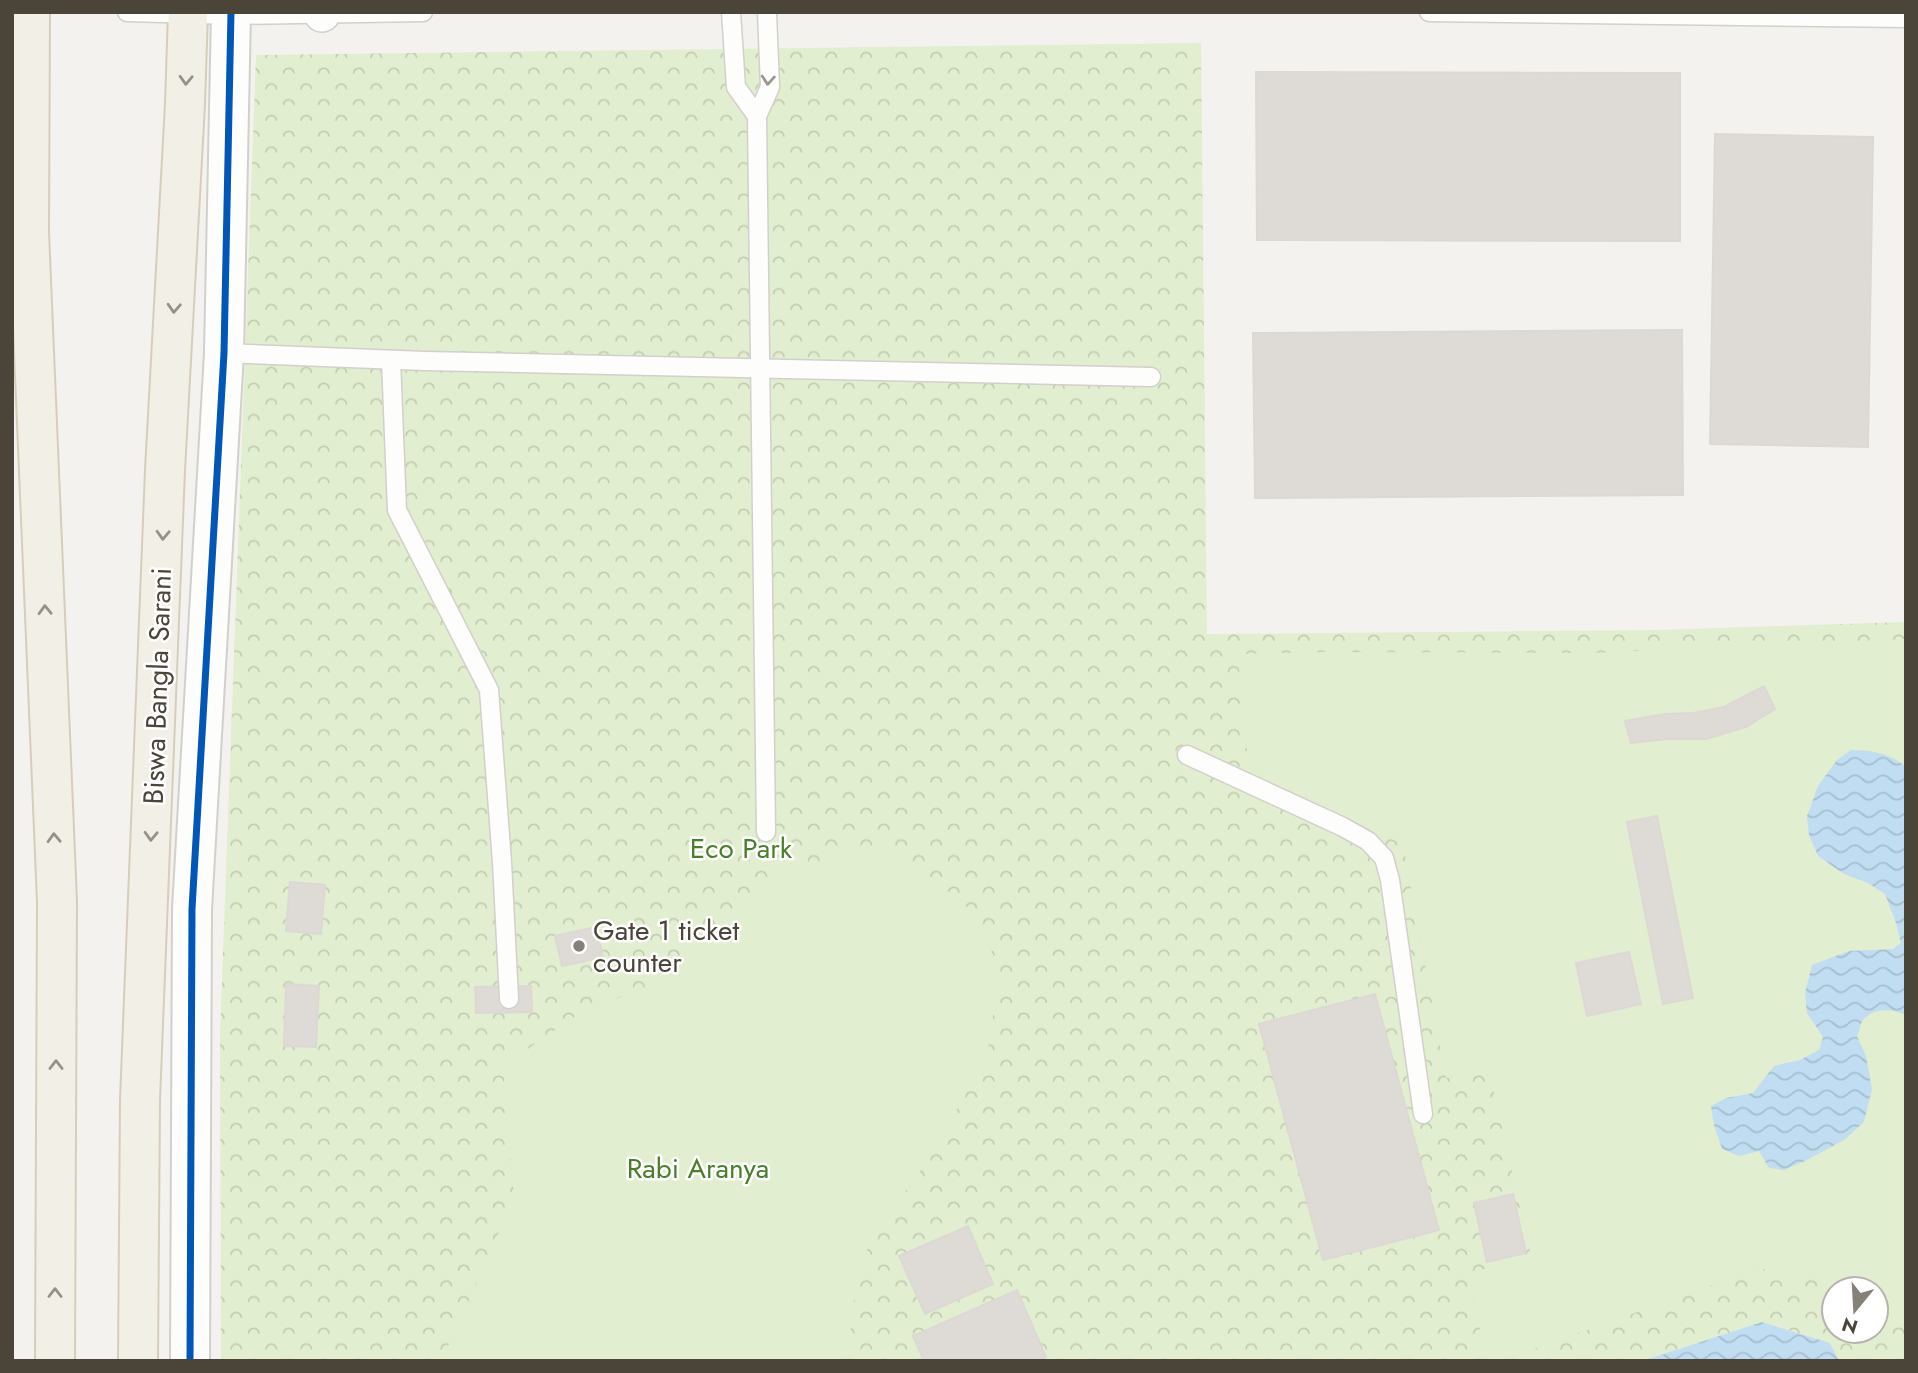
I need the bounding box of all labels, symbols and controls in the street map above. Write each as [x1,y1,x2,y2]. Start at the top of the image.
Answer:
one-way arrow [178,75,193,86]
one-way arrow [761,75,776,86]
one-way arrow [167,302,182,313]
one-way arrow [155,530,170,541]
street label: Biswa Bangla Sarani [133,567,182,805]
one-way arrow [37,605,52,616]
park label: Eco Park [690,828,793,869]
one-way arrow [143,830,158,841]
one-way arrow [47,832,62,843]
place label: Gate 1 ticket counter [593,910,739,983]
marker: Gate 1 ticket counter [571,938,587,954]
one-way arrow [48,1059,64,1070]
park label: Rabi Aranya [627,1148,769,1189]
north arrow [1820,1275,1890,1345]
one-way arrow [47,1287,63,1297]
text: N [1839,1311,1861,1341]

